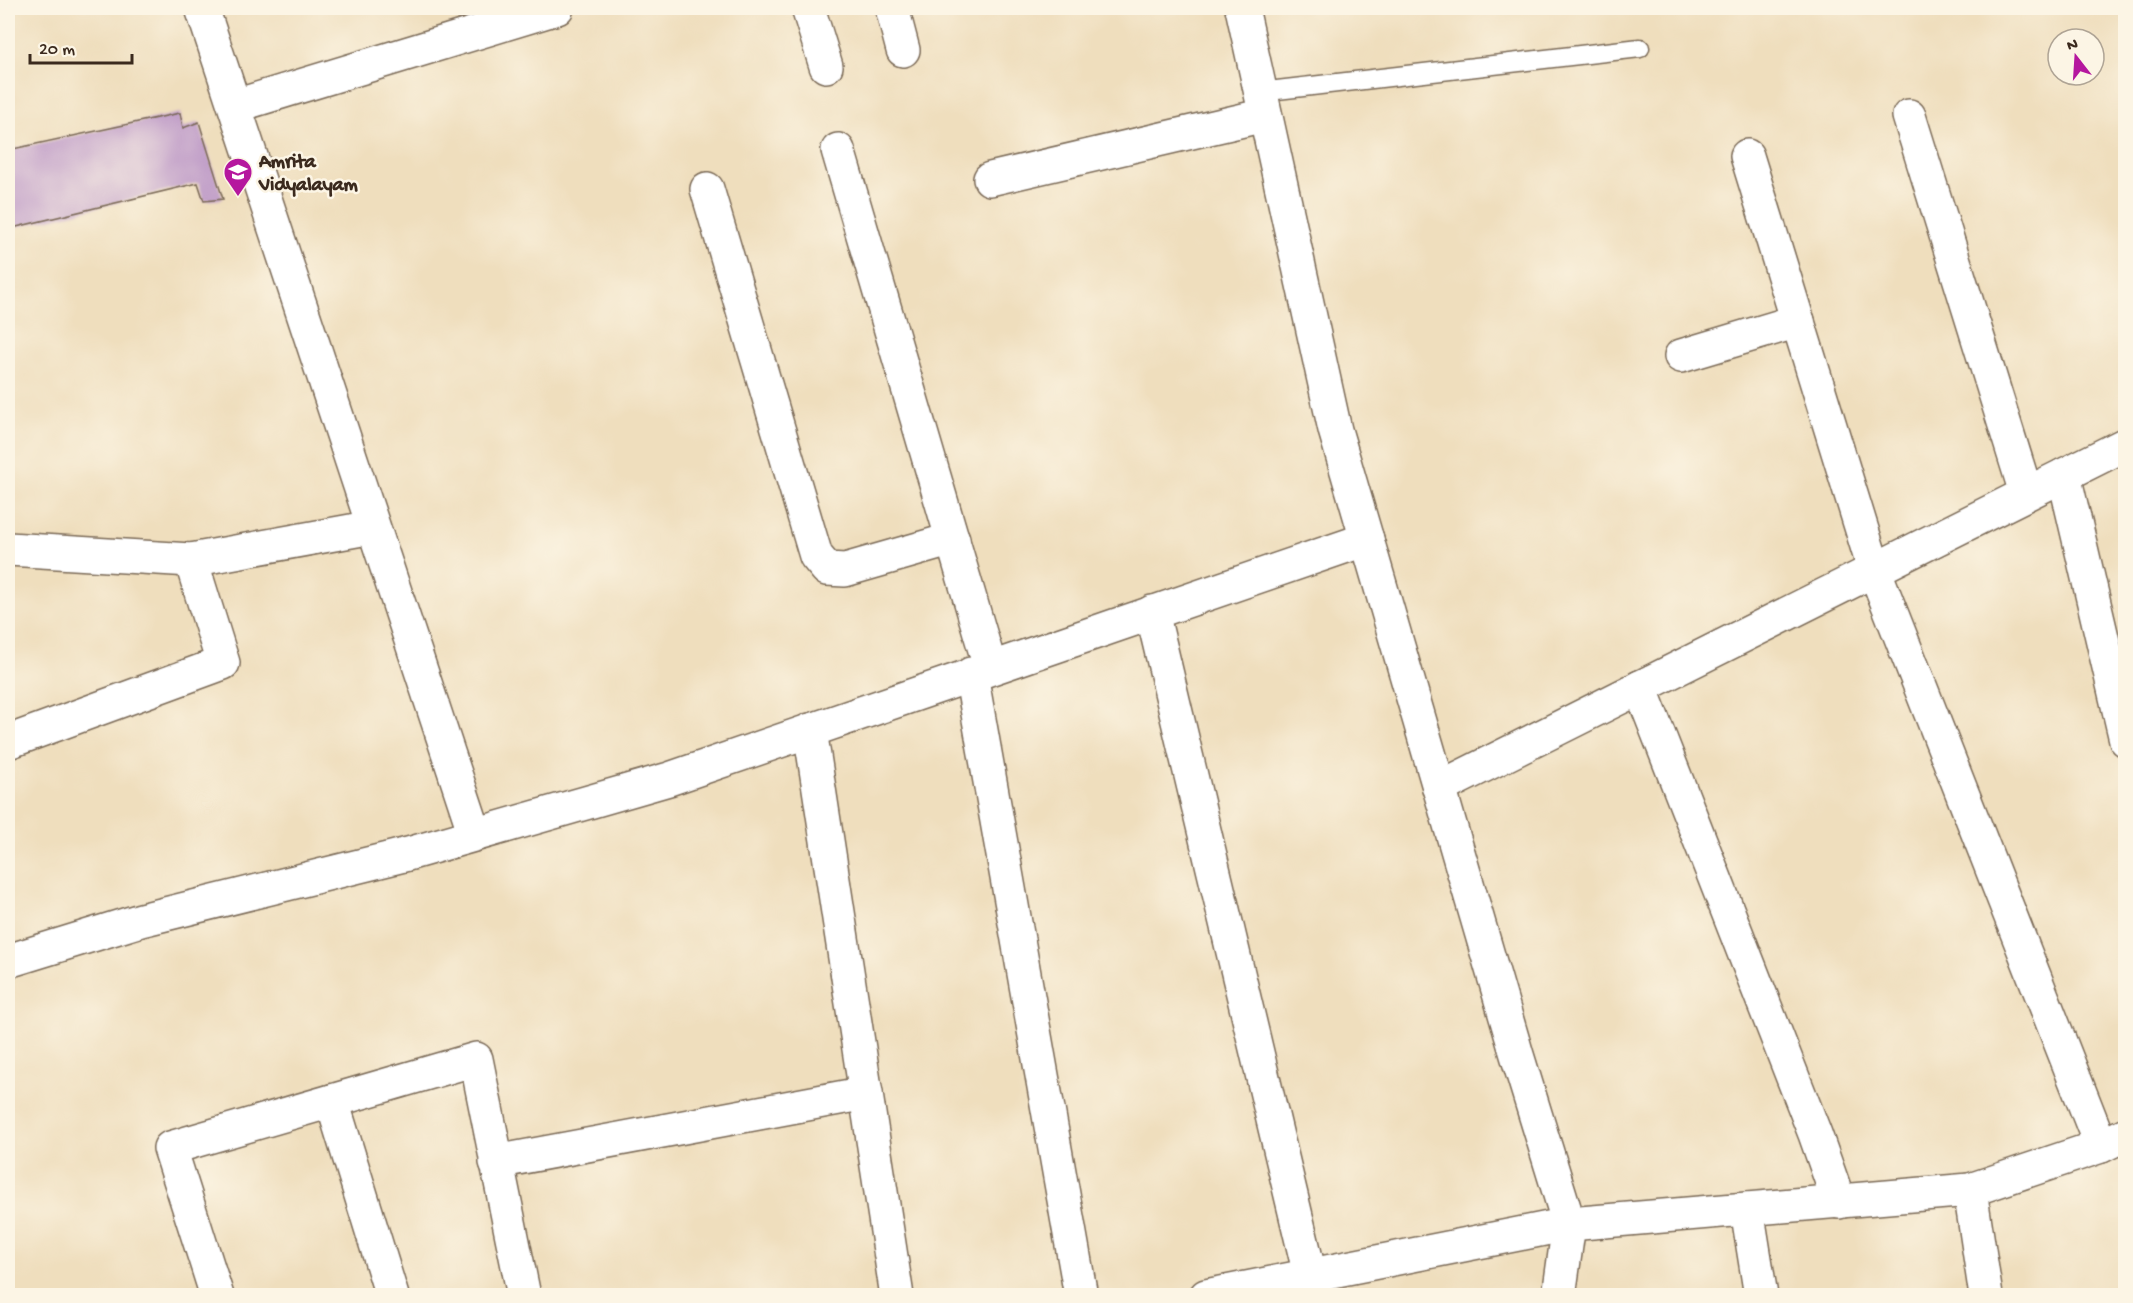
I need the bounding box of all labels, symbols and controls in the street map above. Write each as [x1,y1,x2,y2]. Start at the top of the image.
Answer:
scale bar [30,27,132,65]
north arrow [2046,27,2106,87]
text: N [2065,35,2081,57]
text: 20 m [39,40,75,61]
place label: Amrita Vidyalayam [258,152,359,198]
school or university icon: Amrita Vidyalayam [222,156,254,198]

